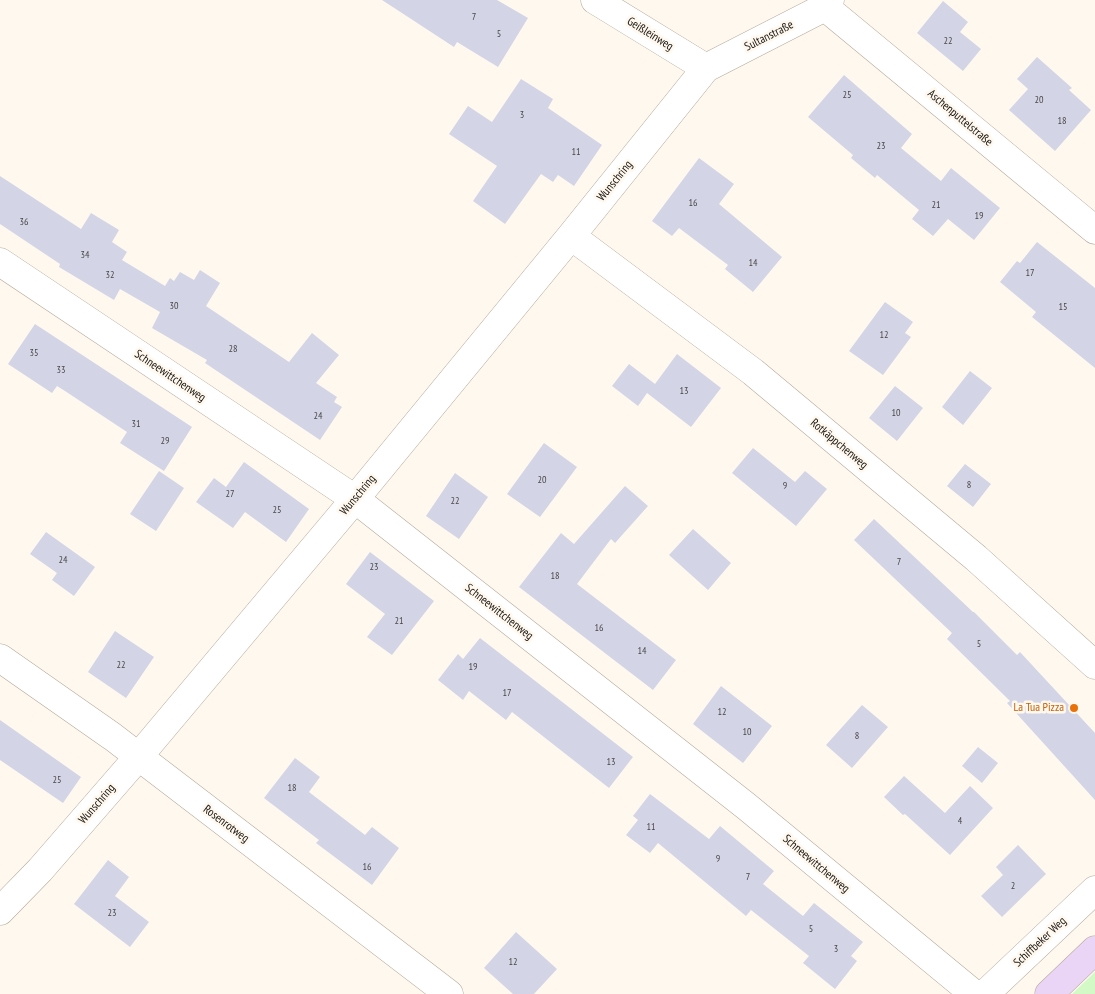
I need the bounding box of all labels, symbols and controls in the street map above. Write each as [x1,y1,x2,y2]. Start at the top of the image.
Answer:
house number: 7 [472,11,476,23]
street label: Geißleinweg [624,14,676,54]
street label: Sultanstraße [742,18,796,54]
house number: 5 [497,28,501,40]
house number: 22 [944,35,952,47]
street label: Aschenputtelstraße [925,87,995,149]
house number: 25 [843,89,851,101]
house number: 20 [1035,94,1043,106]
house number: 3 [520,109,524,121]
house number: 18 [1058,115,1066,127]
house number: 23 [877,140,885,152]
house number: 11 [572,146,580,158]
street label: Wunschring [594,158,636,204]
house number: 16 [689,197,697,209]
house number: 21 [932,199,940,211]
house number: 19 [975,210,983,222]
house number: 36 [20,216,28,228]
house number: 34 [81,249,89,261]
house number: 14 [749,257,757,269]
house number: 17 [1026,267,1034,279]
house number: 32 [106,269,114,281]
house number: 30 [170,300,178,312]
house number: 15 [1059,301,1067,313]
house number: 12 [880,329,888,341]
house number: 28 [229,343,237,355]
house number: 35 [30,347,38,359]
street label: Schneewittchenweg [132,347,208,405]
house number: 33 [57,364,65,376]
house number: 13 [680,385,688,397]
house number: 10 [892,407,900,419]
house number: 24 [314,410,322,422]
street label: Rotkäppchenweg [807,416,871,472]
house number: 31 [132,418,140,430]
house number: 29 [161,435,169,447]
street label: Wunschring [337,472,379,518]
house number: 20 [538,474,546,486]
house number: 8 [967,479,971,491]
house number: 9 [783,480,787,492]
house number: 27 [226,488,234,500]
house number: 22 [451,495,459,507]
house number: 25 [273,504,281,516]
house number: 24 [59,554,67,566]
house number: 7 [897,556,901,568]
house number: 23 [370,561,378,573]
house number: 18 [551,570,559,582]
street label: Schneewittchenweg [462,581,536,643]
house number: 21 [395,615,403,627]
house number: 16 [595,622,603,634]
house number: 5 [977,638,981,650]
house number: 14 [638,645,646,657]
house number: 22 [117,659,125,671]
house number: 19 [469,661,477,673]
house number: 17 [503,687,511,699]
place label: La Tua Pizza [1013,701,1064,715]
marker: La Tua Pizza [1068,702,1080,714]
house number: 12 [718,706,726,718]
house number: 10 [743,726,751,738]
house number: 8 [855,730,859,742]
house number: 13 [607,756,615,768]
house number: 25 [53,774,61,786]
street label: Wunschring [76,781,118,827]
house number: 18 [288,782,296,794]
street label: Rosenrotweg [200,802,252,846]
house number: 4 [958,815,962,827]
house number: 11 [647,821,655,833]
street label: Schneewittchenweg [780,832,852,896]
house number: 9 [716,853,720,865]
house number: 16 [363,861,371,873]
house number: 7 [746,871,750,883]
house number: 2 [1011,880,1015,892]
house number: 23 [108,907,116,919]
street label: Schiffbeker Weg [1011,914,1069,970]
house number: 5 [809,923,813,935]
house number: 3 [834,943,838,955]
house number: 12 [509,956,517,968]

